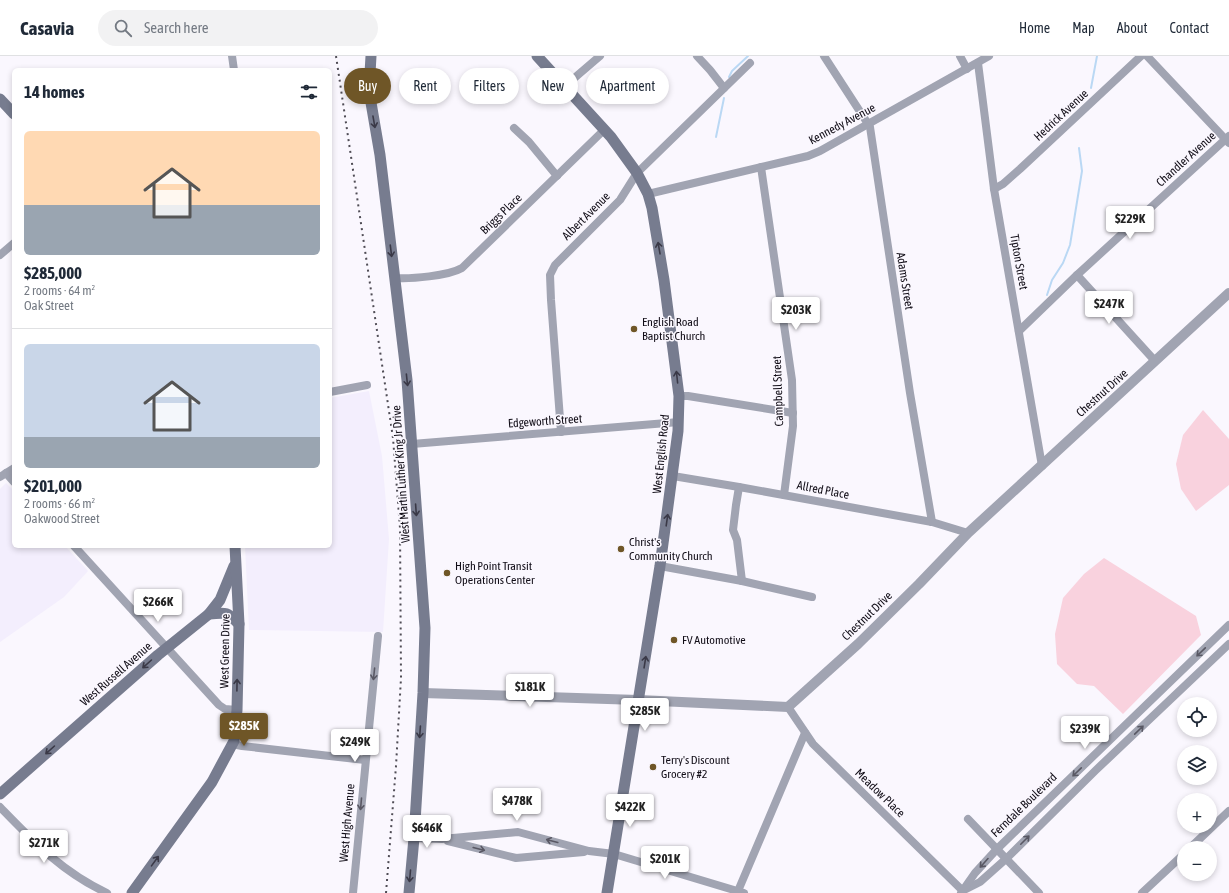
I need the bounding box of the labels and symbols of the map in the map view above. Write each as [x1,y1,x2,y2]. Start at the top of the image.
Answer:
street label: Hedrick Avenue [1031,86,1091,144]
street label: Kennedy Avenue [806,101,878,147]
one-way arrow [370,115,378,128]
street label: Chandler Avenue [1153,129,1219,189]
street label: Albert Avenue [559,189,613,243]
street label: Briggs Place [477,191,525,237]
pin: $229K [1102,206,1158,240]
street label: Tipton Street [1007,233,1031,291]
one-way arrow [655,242,663,255]
one-way arrow [388,244,395,257]
street label: Adams Street [894,251,917,311]
pin: $247K [1081,291,1137,325]
pin: $203K [768,297,824,331]
place label: English Road Baptist Church [642,315,705,343]
marker: English Road Baptist Church [629,324,639,334]
street label: Campbell Street [770,355,786,427]
street label: Chestnut Drive [1073,366,1131,420]
one-way arrow [673,370,681,383]
one-way arrow [403,373,411,386]
street label: West Martin Luther King Jr Drive [389,405,413,543]
street label: Edgeworth Street [507,411,583,431]
street label: West English Road [650,414,672,494]
street label: Allred Place [796,478,850,502]
one-way arrow [413,503,420,516]
one-way arrow [663,514,671,527]
place label: Christ's Community Church [629,535,713,563]
marker: Christ's Community Church [616,544,626,554]
place label: High Point Transit Operations Center [455,559,535,587]
marker: High Point Transit Operations Center [442,568,452,578]
pin: $266K [130,589,186,623]
street label: Chestnut Drive [839,589,895,643]
street label: West Green Drive [217,614,233,688]
place label: FV Automotive [682,633,746,647]
marker: FV Automotive [669,635,679,645]
street label: West Russell Avenue [77,639,155,709]
one-way arrow [1196,648,1206,657]
one-way arrow [641,656,649,669]
one-way arrow [142,660,152,669]
one-way arrow [370,667,378,680]
pin: $181K [502,674,558,708]
one-way arrow [233,679,241,692]
pin: $285K [617,698,673,732]
pin: $285K [216,713,272,747]
pin: $239K [1057,716,1113,750]
one-way arrow [417,725,424,738]
one-way arrow [1134,725,1144,735]
pin: $249K [327,729,383,763]
one-way arrow [45,745,55,754]
place label: Terry's Discount Grocery #2 [661,753,730,781]
marker: Terry's Discount Grocery #2 [648,762,658,772]
street label: Meadow Place [852,766,908,820]
one-way arrow [1072,767,1082,776]
street label: Ferndale Boulevard [988,770,1060,840]
street label: West High Avenue [337,783,357,863]
pin: $478K [489,788,545,822]
pin: $422K [602,794,658,828]
one-way arrow [358,797,365,810]
pin: $646K [399,815,455,849]
pin: $271K [16,830,72,864]
one-way arrow [1020,835,1030,845]
one-way arrow [545,837,558,844]
one-way arrow [473,846,486,853]
pin: $201K [637,846,693,880]
one-way arrow [151,856,159,867]
one-way arrow [980,857,989,867]
one-way arrow [407,869,414,882]

